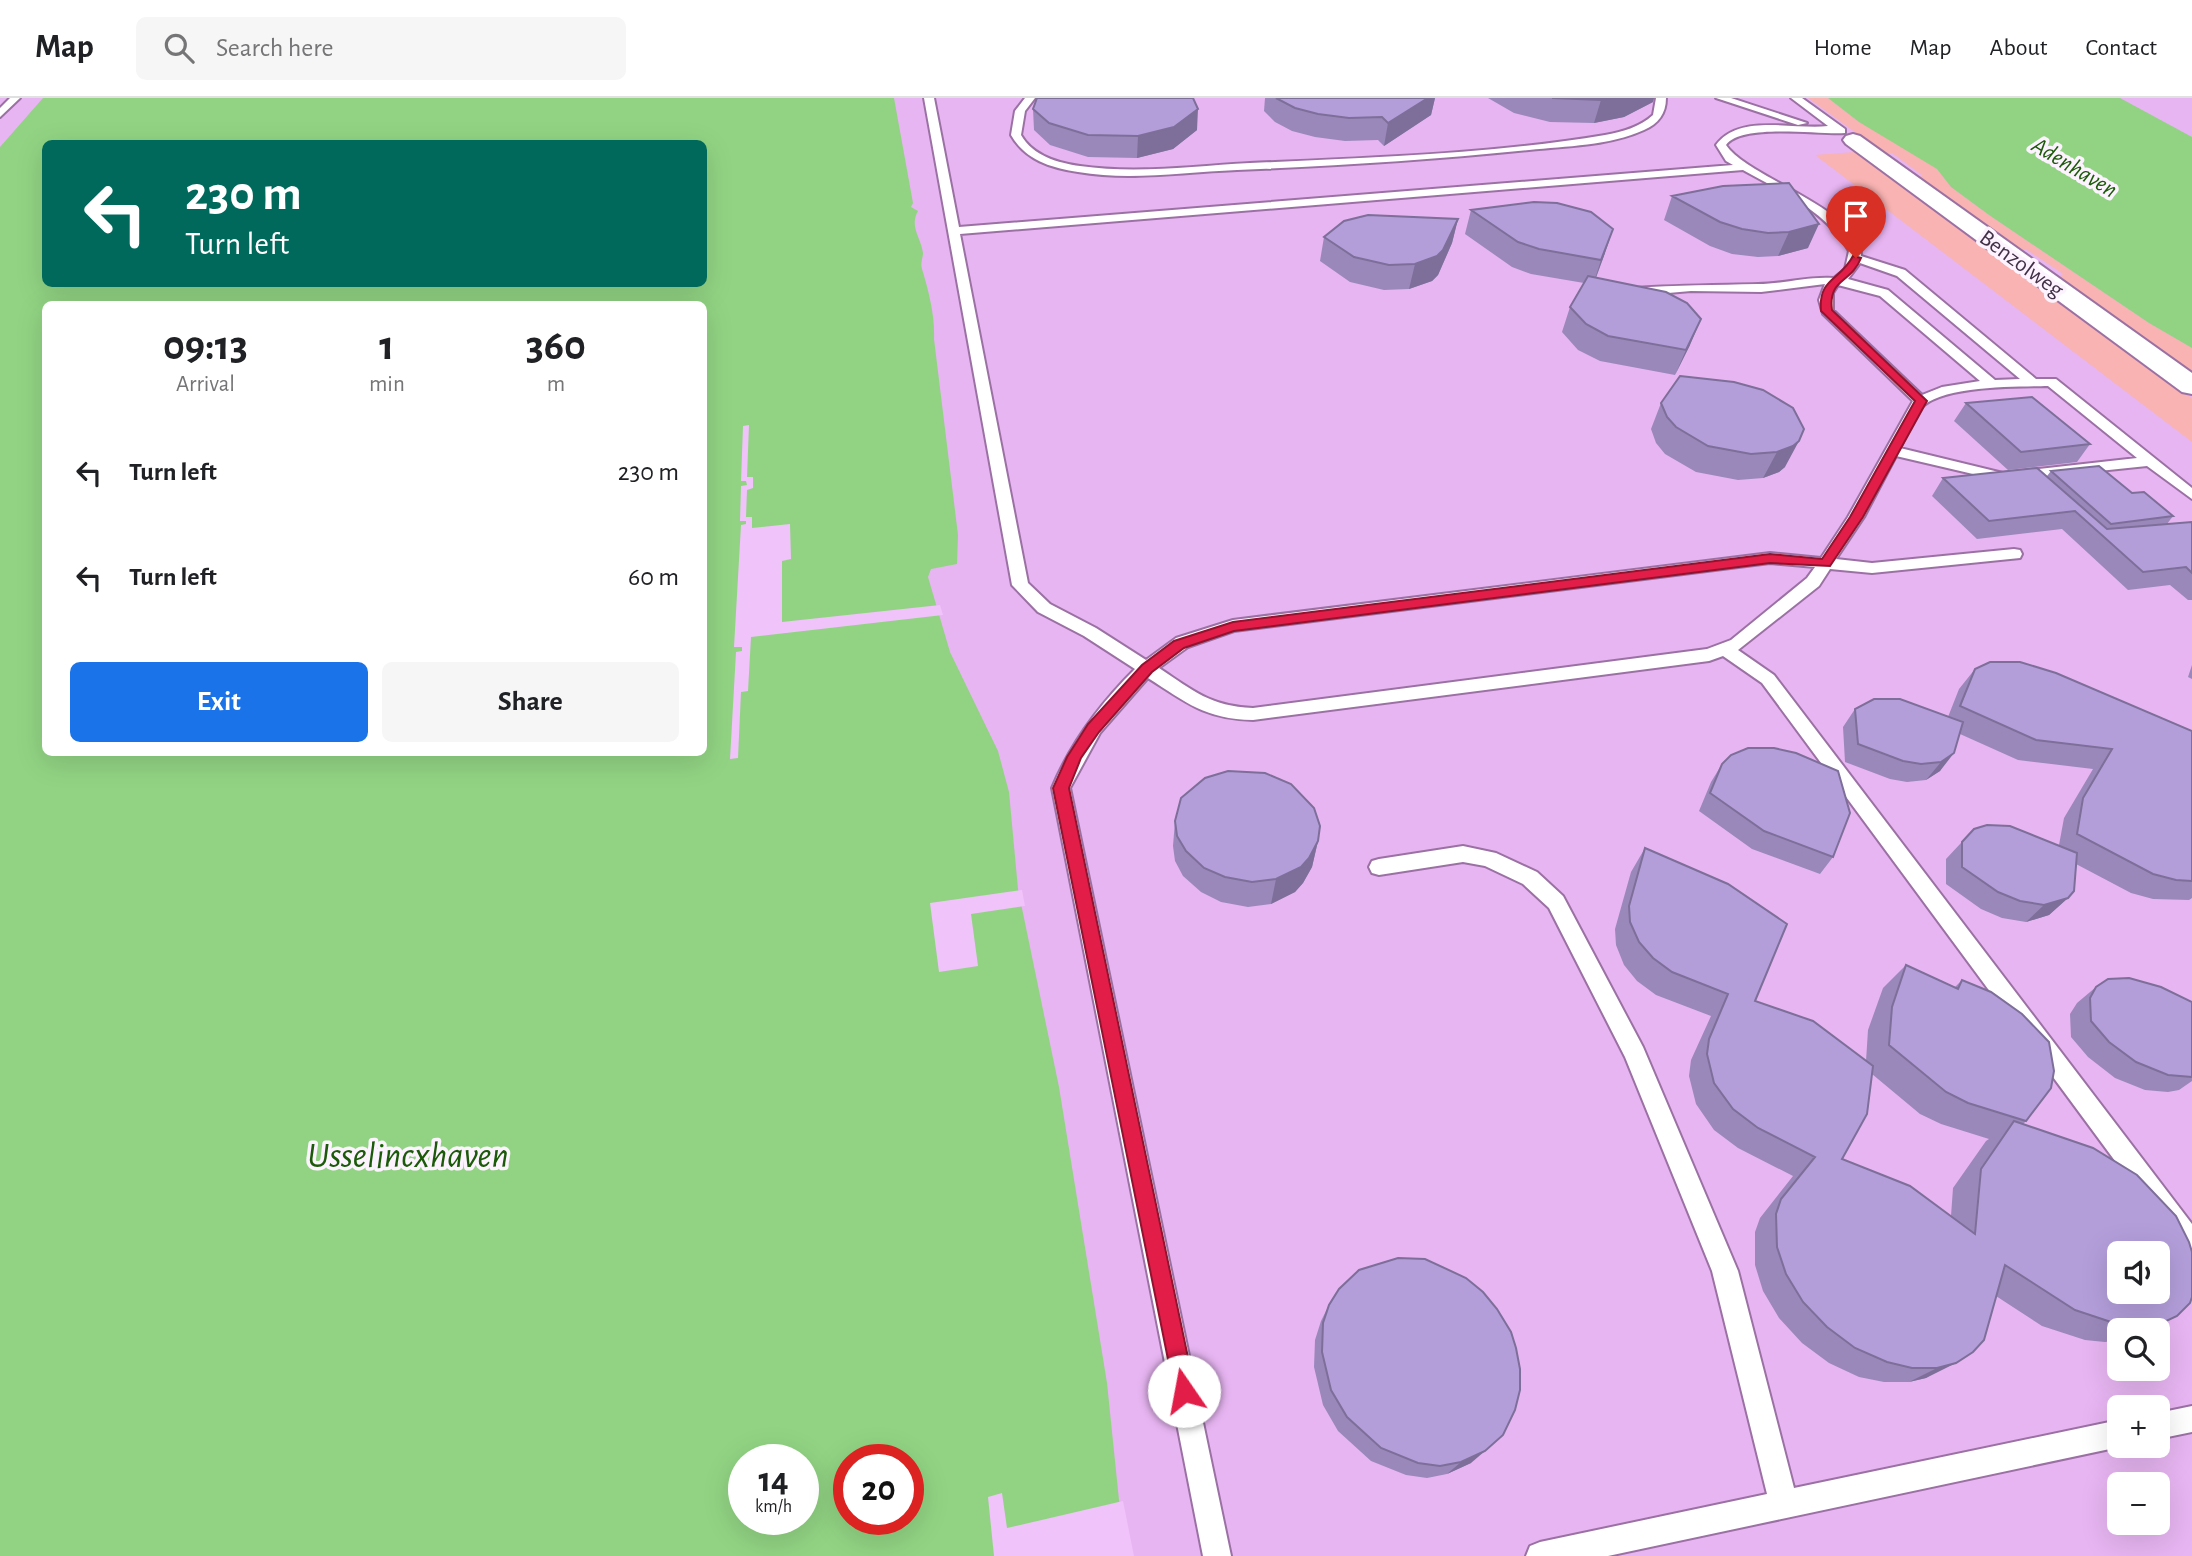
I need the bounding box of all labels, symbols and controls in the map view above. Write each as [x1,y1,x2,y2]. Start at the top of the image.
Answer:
search box [136,17,626,80]
icon: search [160,29,198,67]
text: Map [35,31,94,64]
text: Search here [216,35,334,61]
text: Home [1814,36,1872,60]
text: Map [1910,36,1952,60]
text: About [1990,36,2047,60]
text: Contact [2085,36,2157,60]
water label: Adenhaven [2027,133,2121,203]
icon: left [70,168,161,259]
text: 230 m [185,170,302,219]
pin [1826,186,1886,258]
icon: arrive [1837,197,1875,235]
street label: Benzolweg [1975,226,2068,303]
text: Turn left [185,228,289,260]
text: 09:13 [163,325,248,367]
text: 1 [379,325,394,367]
text: 360 [526,325,586,367]
text: Arrival [176,373,235,396]
text: min [369,373,405,396]
text: m [547,373,565,396]
icon: left [70,454,108,492]
text: Turn left [129,459,217,485]
text: 230 m [618,459,679,485]
icon: left [70,559,108,597]
text: Turn left [129,564,217,590]
text: 60 m [628,564,679,590]
button: Exit [70,662,368,742]
button: Share [382,662,679,742]
water label: Usselincxhaven [307,1137,509,1174]
map controls [2107,1241,2170,1535]
button: sound [2107,1241,2170,1304]
button: search [2107,1318,2170,1381]
position arrow [1147,1354,1221,1428]
button: + [2107,1395,2170,1458]
speed limit sign: 20 [833,1444,924,1535]
text: 14 [758,1463,789,1498]
button: − [2107,1472,2170,1535]
text: km/h [755,1498,792,1516]

